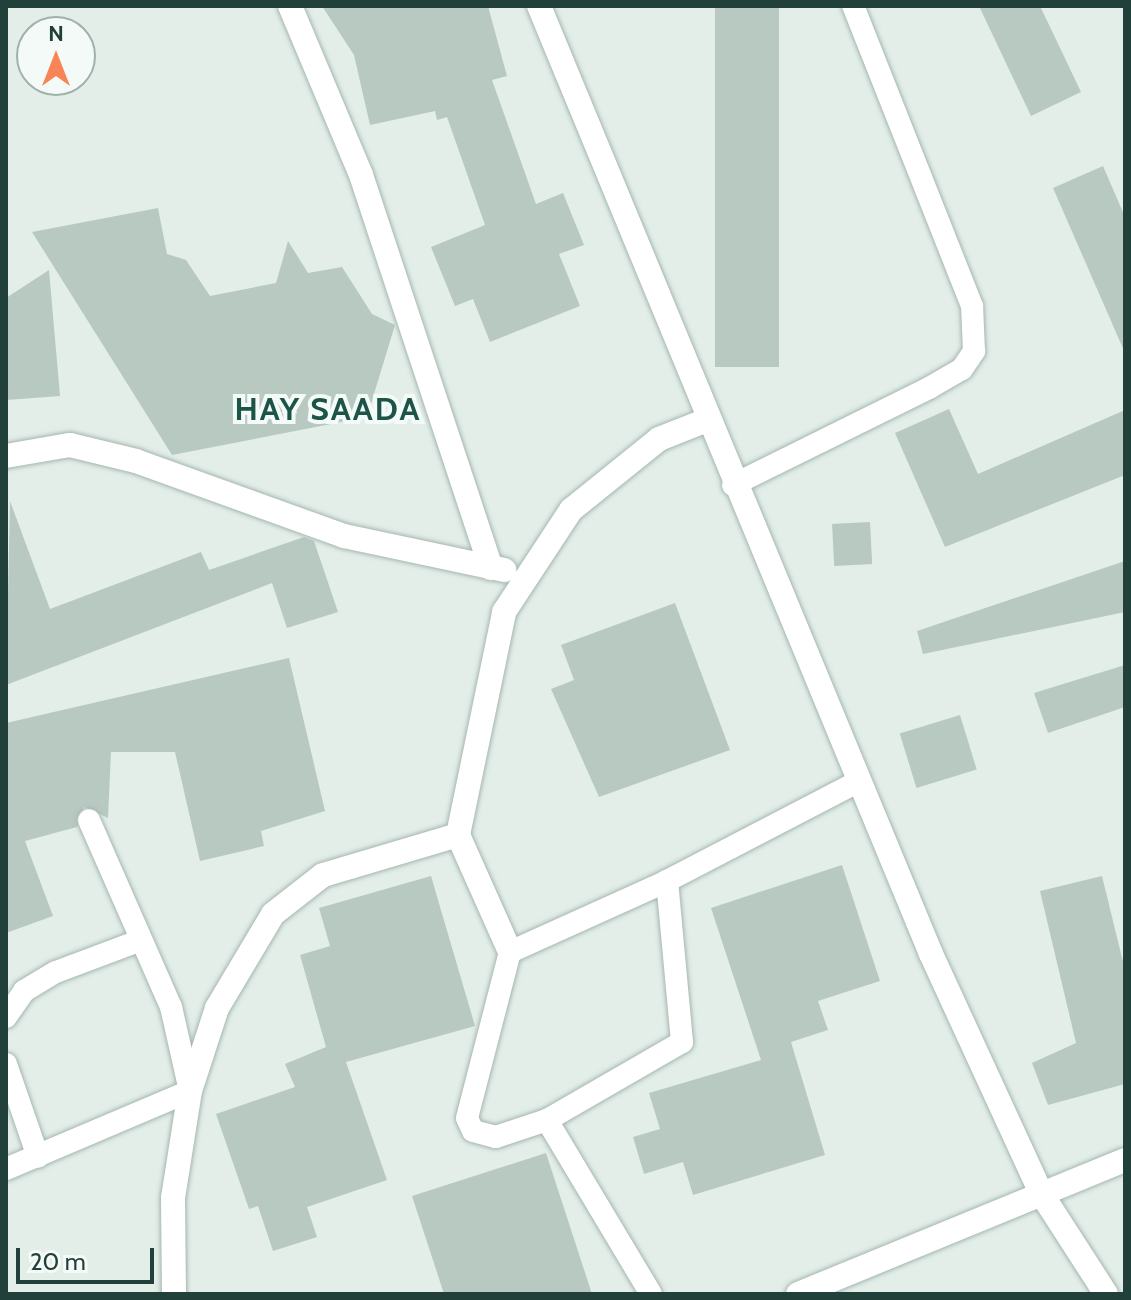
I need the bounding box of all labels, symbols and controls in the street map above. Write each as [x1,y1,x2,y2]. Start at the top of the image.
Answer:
north arrow [16,16,96,96]
text: N [48,20,64,47]
district label: HAY SAADA [234,390,422,428]
scale bar [20,1232,158,1282]
text: 20 m [30,1247,86,1276]

